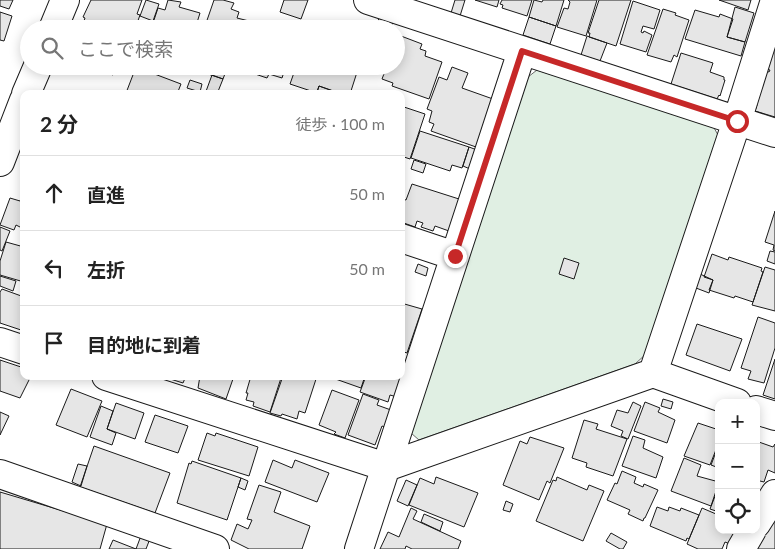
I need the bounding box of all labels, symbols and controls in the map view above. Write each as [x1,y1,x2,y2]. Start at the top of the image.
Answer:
search box [20,20,405,75]
icon: search [38,34,66,62]
text: ここで検索 [78,37,173,60]
route start [726,110,749,133]
text: 2 分 [40,111,78,136]
text: 徒歩 · 100 m [296,114,385,133]
icon: ahead [40,179,68,207]
text: 直進 [87,183,125,206]
text: 50 m [349,184,385,203]
route end [444,245,467,268]
icon: left [40,254,68,282]
text: 左折 [87,258,125,281]
text: 50 m [349,259,385,278]
icon: arrive [40,329,68,357]
text: 目的地に到着 [87,333,201,356]
map controls [715,399,760,534]
button: + [715,399,760,444]
button: − [715,444,760,489]
button: locate [715,489,760,534]

